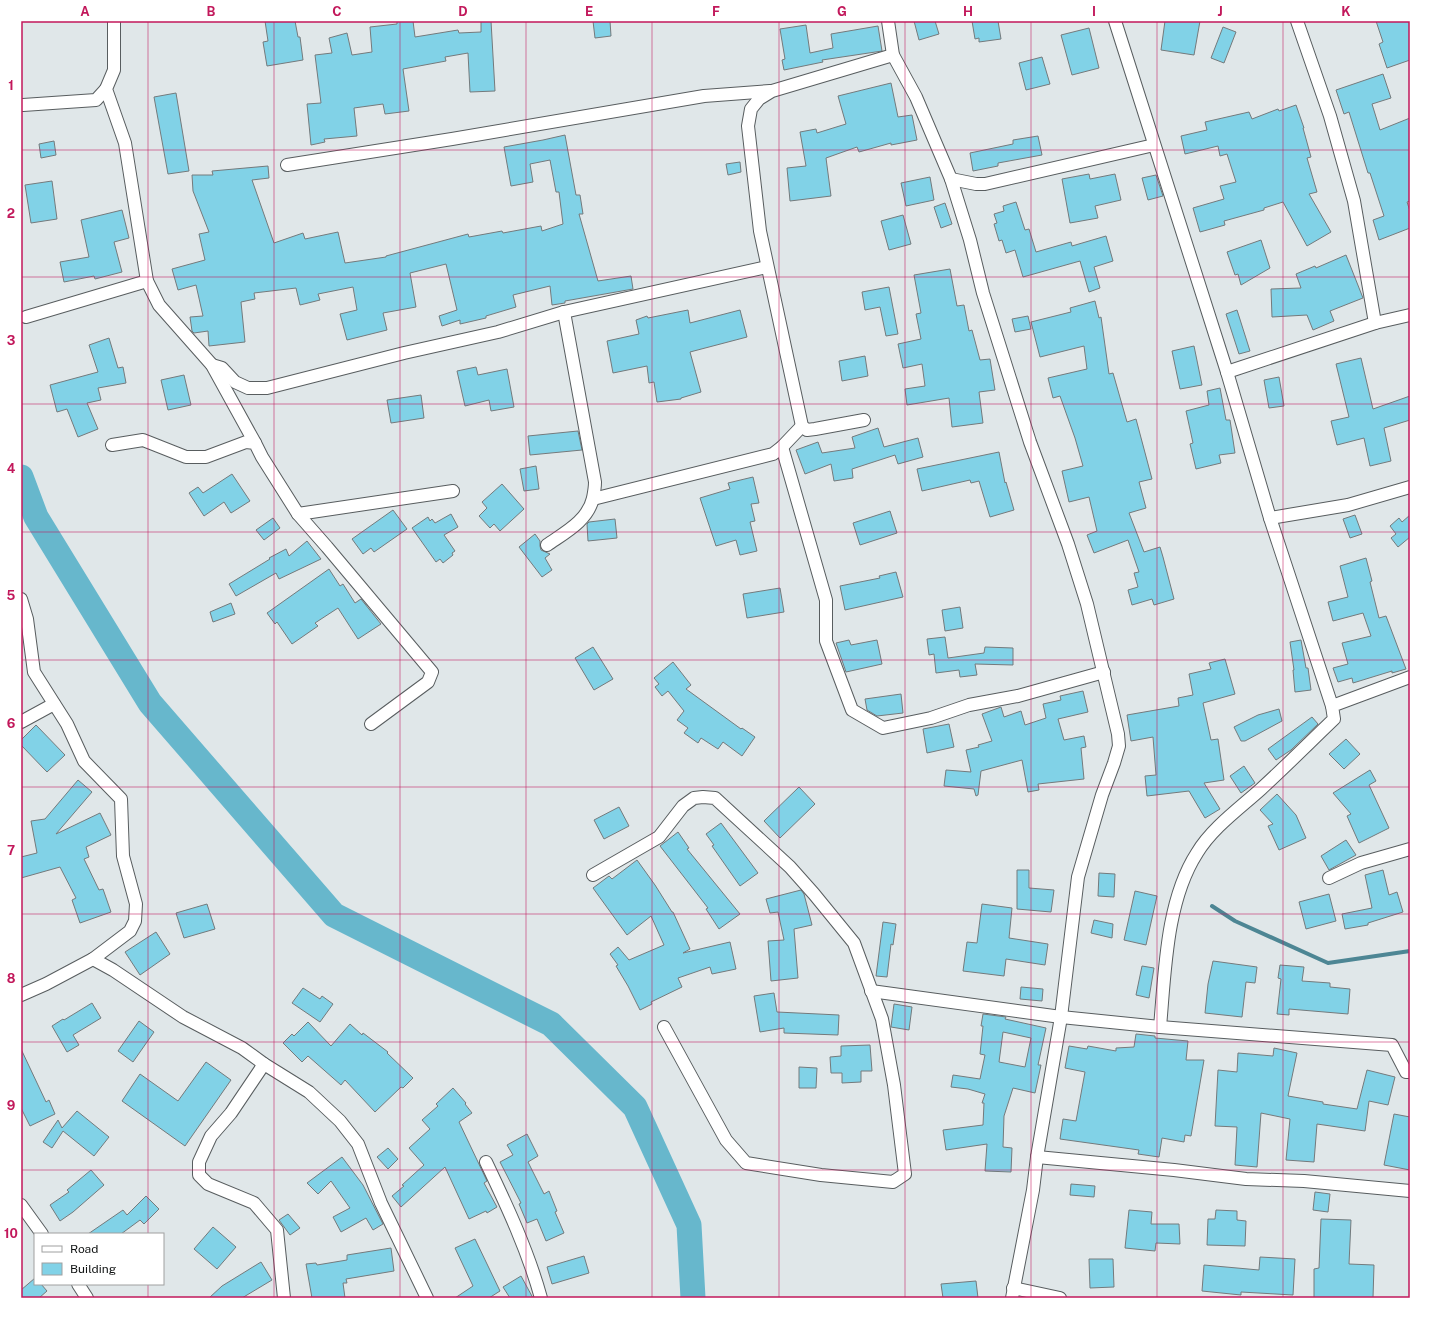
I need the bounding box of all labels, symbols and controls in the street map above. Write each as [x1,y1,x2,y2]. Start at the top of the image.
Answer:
text: A [80,4,90,19]
text: B [207,4,216,19]
text: C [332,4,342,19]
text: D [458,4,468,19]
text: E [585,4,593,19]
text: F [712,4,720,19]
text: G [837,4,847,19]
text: H [963,4,973,19]
text: I [1092,4,1096,19]
text: J [1217,4,1223,19]
text: K [1341,4,1351,19]
text: 1 [8,78,14,93]
text: 2 [7,206,15,221]
text: 3 [7,333,16,348]
text: 4 [7,461,16,476]
text: 5 [7,588,16,603]
text: 6 [7,716,16,731]
text: 7 [7,843,15,858]
text: 8 [7,971,16,986]
text: 9 [7,1098,15,1113]
text: 10 [4,1226,18,1241]
legend [34,1233,164,1285]
text: Road [70,1242,98,1256]
text: Building [70,1262,116,1276]

